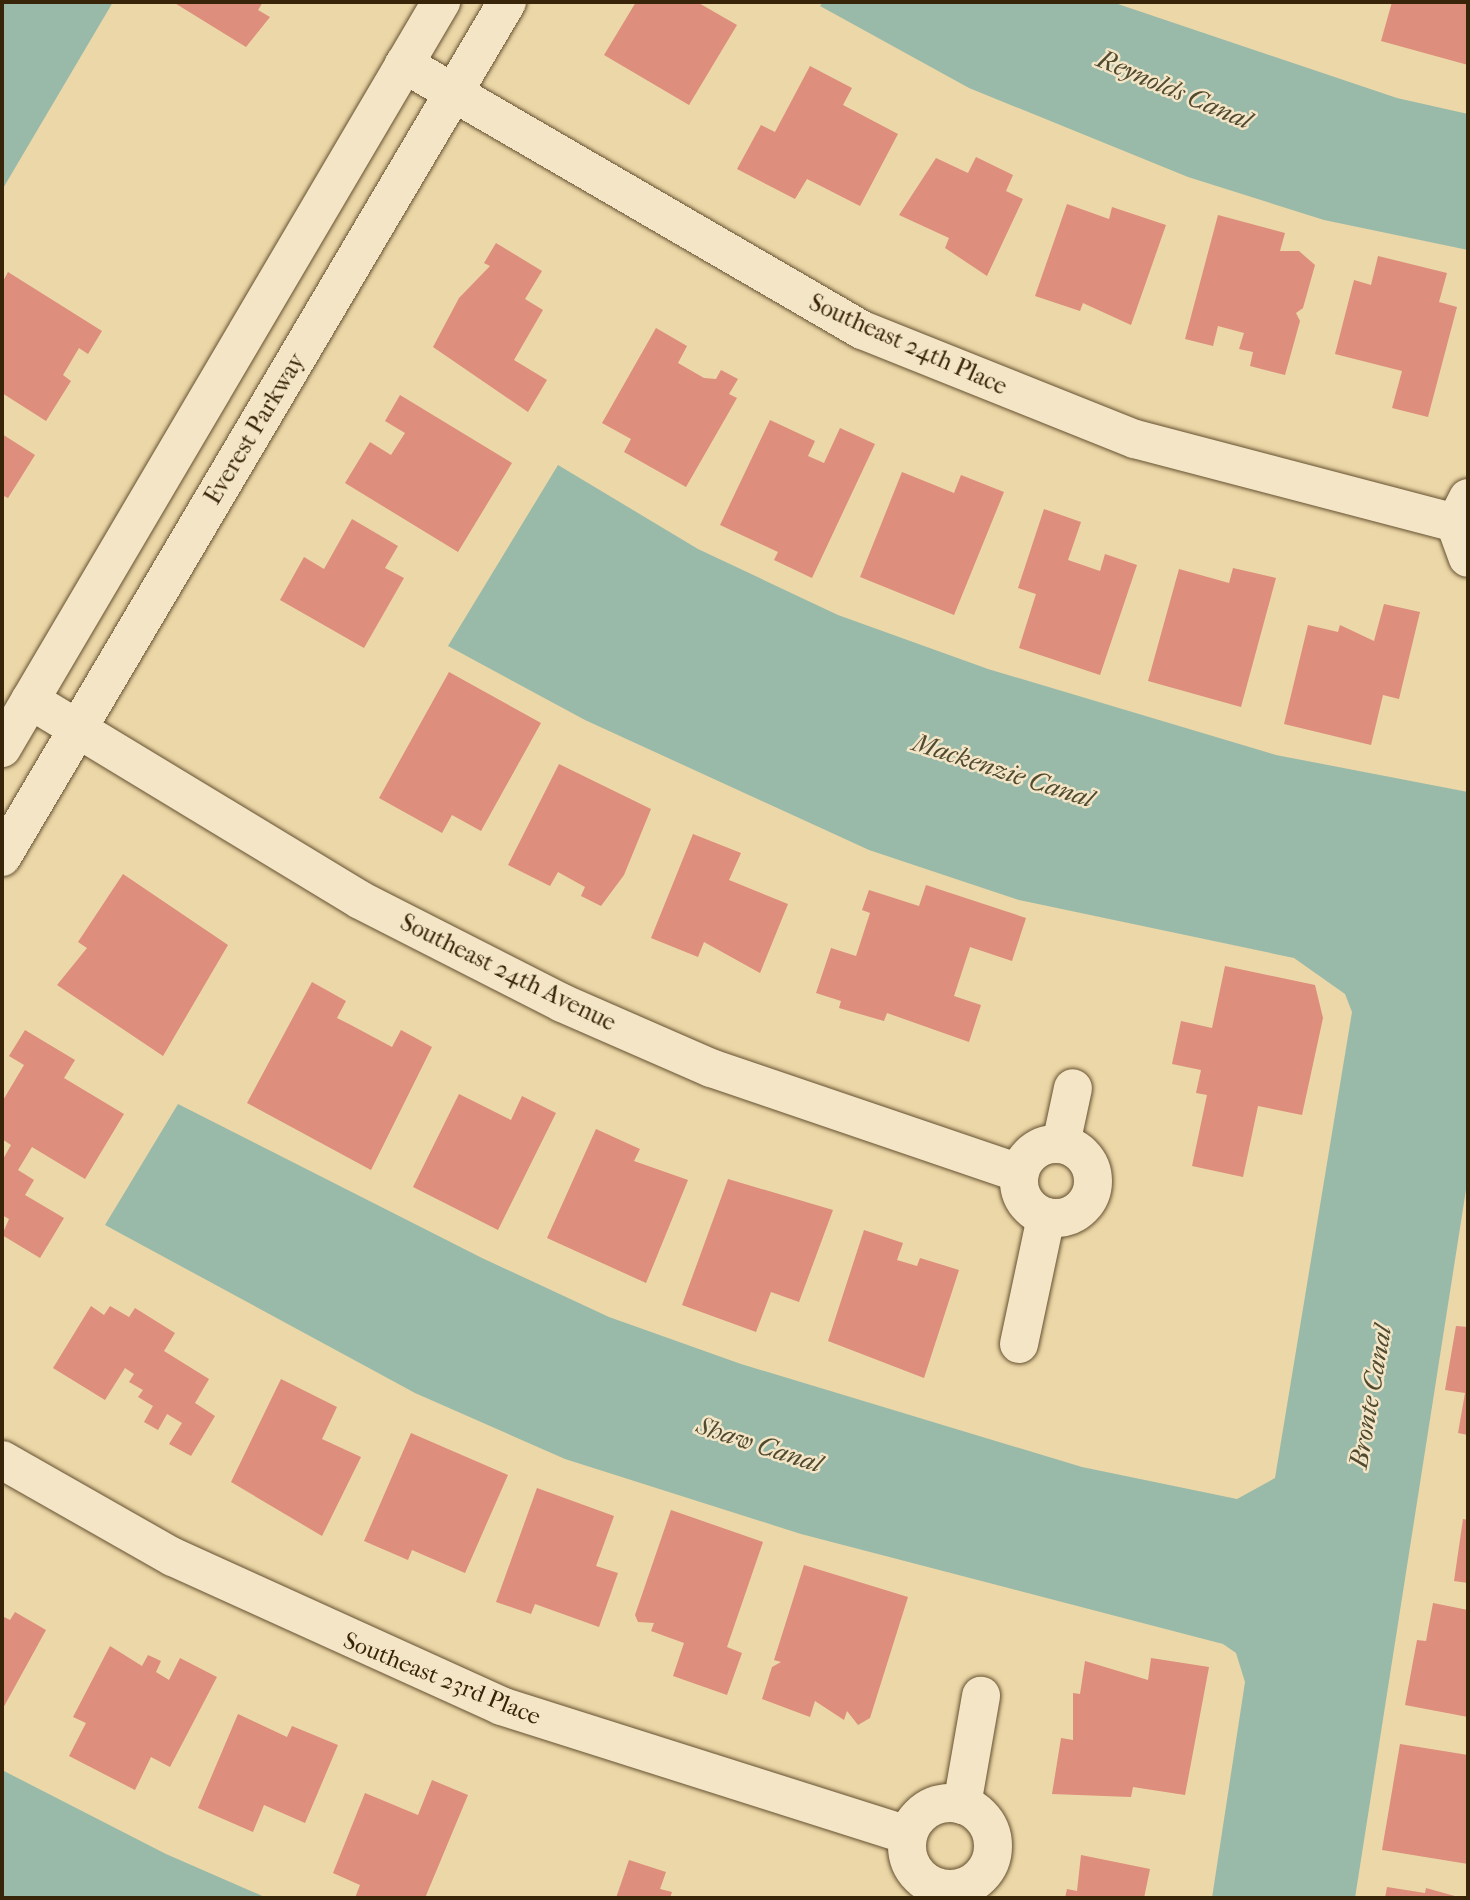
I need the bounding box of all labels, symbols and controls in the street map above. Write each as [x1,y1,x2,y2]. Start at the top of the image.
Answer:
water label: Reynolds Canal [1092,44,1256,136]
street label: Southeast 24th Place [805,288,1011,402]
street label: Everest Parkway [199,348,311,510]
water label: Mackenzie Canal [909,727,1097,815]
street label: Southeast 24th Avenue [395,908,621,1038]
water label: Bronte Canal [1343,1323,1399,1471]
water label: Shaw Canal [692,1410,826,1480]
street label: Southeast 23rd Place [339,1626,545,1732]

